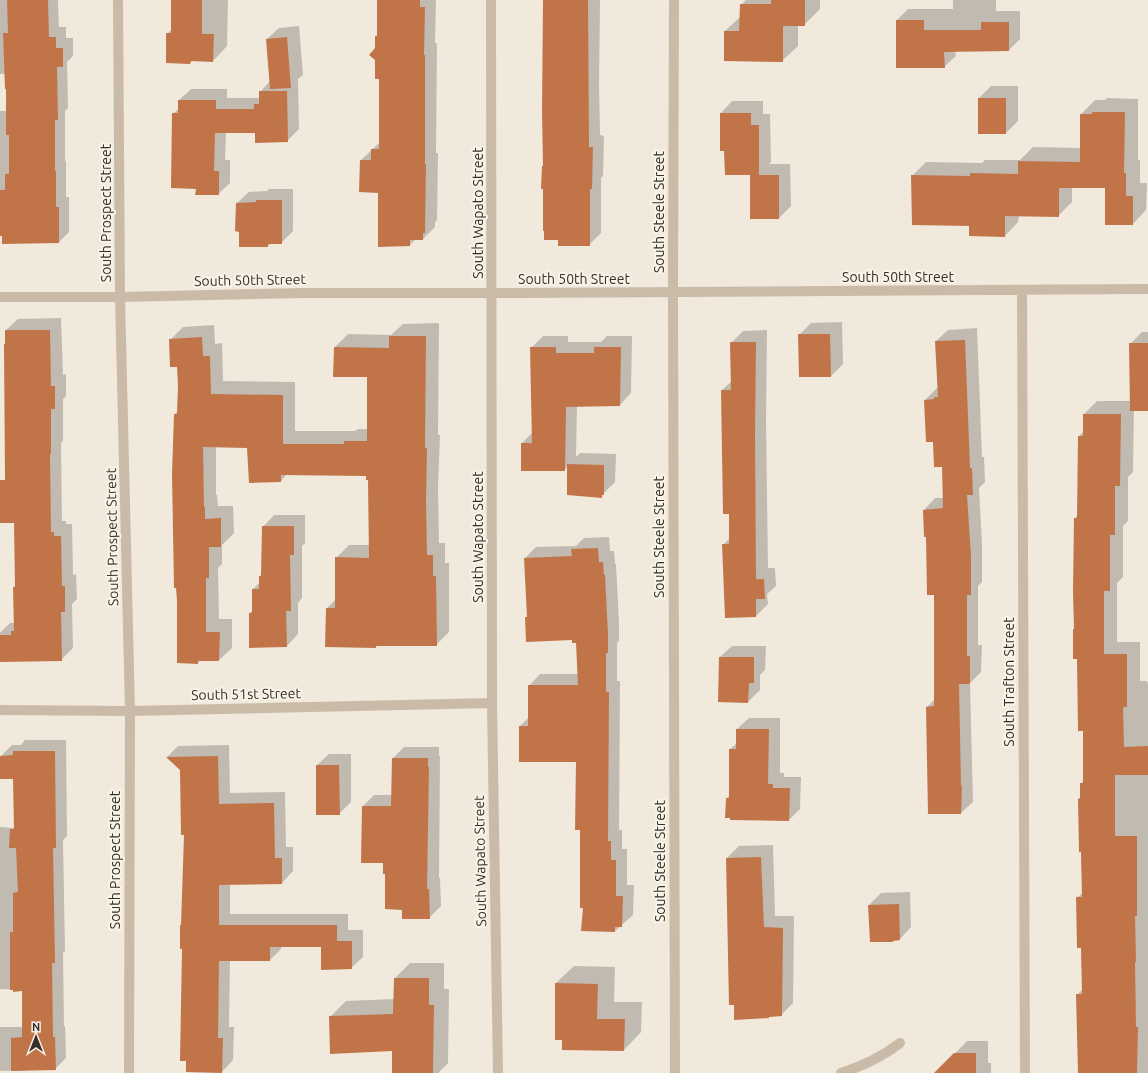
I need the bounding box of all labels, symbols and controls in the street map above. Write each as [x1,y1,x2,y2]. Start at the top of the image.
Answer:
street label: South Prospect Street [98,143,114,282]
street label: South Wapato Street [470,147,486,279]
street label: South Steele Street [651,150,667,273]
street label: South 50th Street [842,269,954,285]
street label: South 50th Street [194,271,307,289]
street label: South 50th Street [518,271,630,287]
street label: South Prospect Street [103,467,121,606]
street label: South Wapato Street [470,471,486,603]
street label: South Steele Street [651,475,667,598]
street label: South Trafton Street [1001,617,1017,747]
street label: South 51st Street [191,685,302,703]
street label: South Prospect Street [107,790,123,929]
street label: South Wapato Street [471,795,489,927]
street label: South Steele Street [652,799,668,922]
north arrow [16,1017,56,1057]
text: N [32,1021,40,1033]

